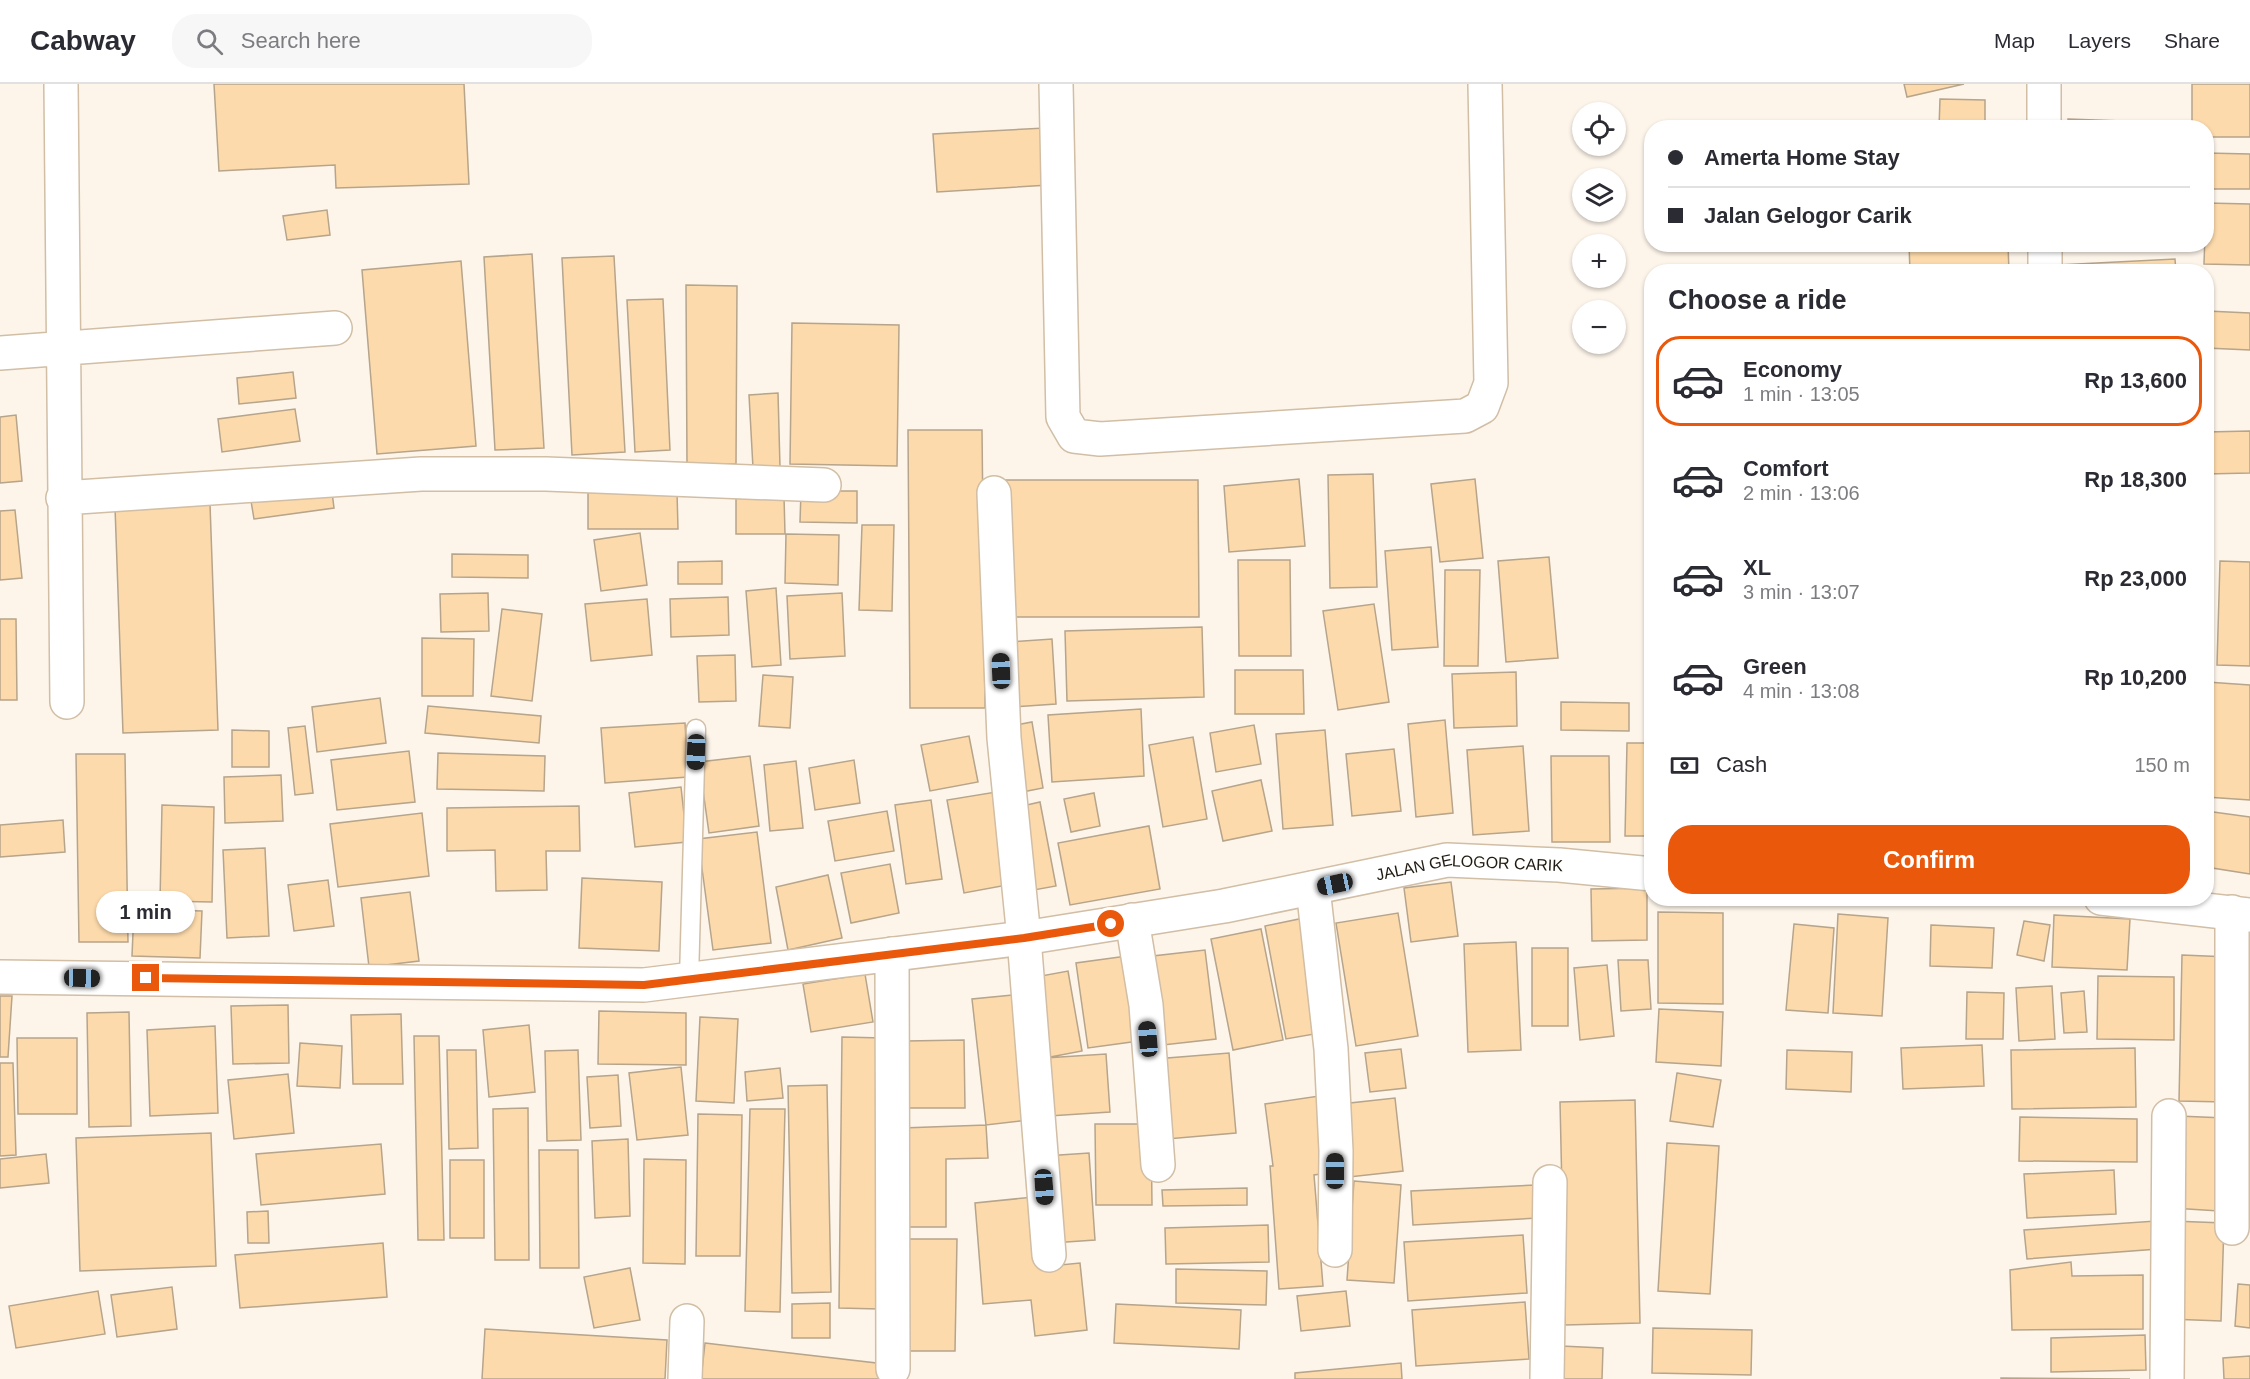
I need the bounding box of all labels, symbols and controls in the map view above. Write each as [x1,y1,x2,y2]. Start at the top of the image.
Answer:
search box [172,14,592,68]
text: Cabway [30,25,136,56]
icon: search [193,25,226,58]
text: Search here [241,28,361,53]
text: Map [1994,29,2035,52]
text: Layers [2068,29,2131,52]
text: Share [2164,29,2220,52]
map controls [1572,102,1626,354]
button: locate [1572,102,1626,156]
text: Amerta Home Stay [1704,145,1900,170]
button: layers [1572,168,1626,222]
text: Jalan Gelogor Carik [1704,203,1912,228]
button: + [1572,234,1626,288]
text: Choose a ride [1668,285,1847,315]
button: − [1572,300,1626,354]
icon: car [1671,354,1725,408]
text: Economy [1743,357,1842,382]
text: Rp 13,600 [2084,368,2187,393]
text: 1 min · 13:05 [1743,383,1860,405]
icon: car [1671,453,1725,507]
text: Comfort [1743,456,1829,481]
text: Rp 18,300 [2084,467,2187,492]
text: 2 min · 13:06 [1743,482,1860,504]
icon: car [1671,552,1725,606]
text: XL [1743,555,1771,580]
text: Rp 23,000 [2084,566,2187,591]
text: 3 min · 13:07 [1743,581,1860,603]
icon: car [1671,651,1725,705]
car [991,653,1011,689]
text: Green [1743,654,1807,679]
text: Rp 10,200 [2084,665,2187,690]
text: 4 min · 13:08 [1743,680,1860,702]
car [686,734,706,770]
icon: cash [1668,749,1701,782]
text: Cash [1716,752,1767,777]
text: 150 m [2134,754,2190,776]
button: Confirm [1668,825,2190,894]
street label: JALAN GELOGOR CARIK [1374,851,1564,883]
car [1316,871,1354,897]
callout: 1 min [96,891,195,933]
text: 1 min [119,901,172,923]
route start [1097,910,1124,937]
route end [132,964,159,991]
car [64,969,100,987]
car [1137,1020,1159,1058]
car [1326,1153,1344,1189]
car [1034,1168,1054,1206]

